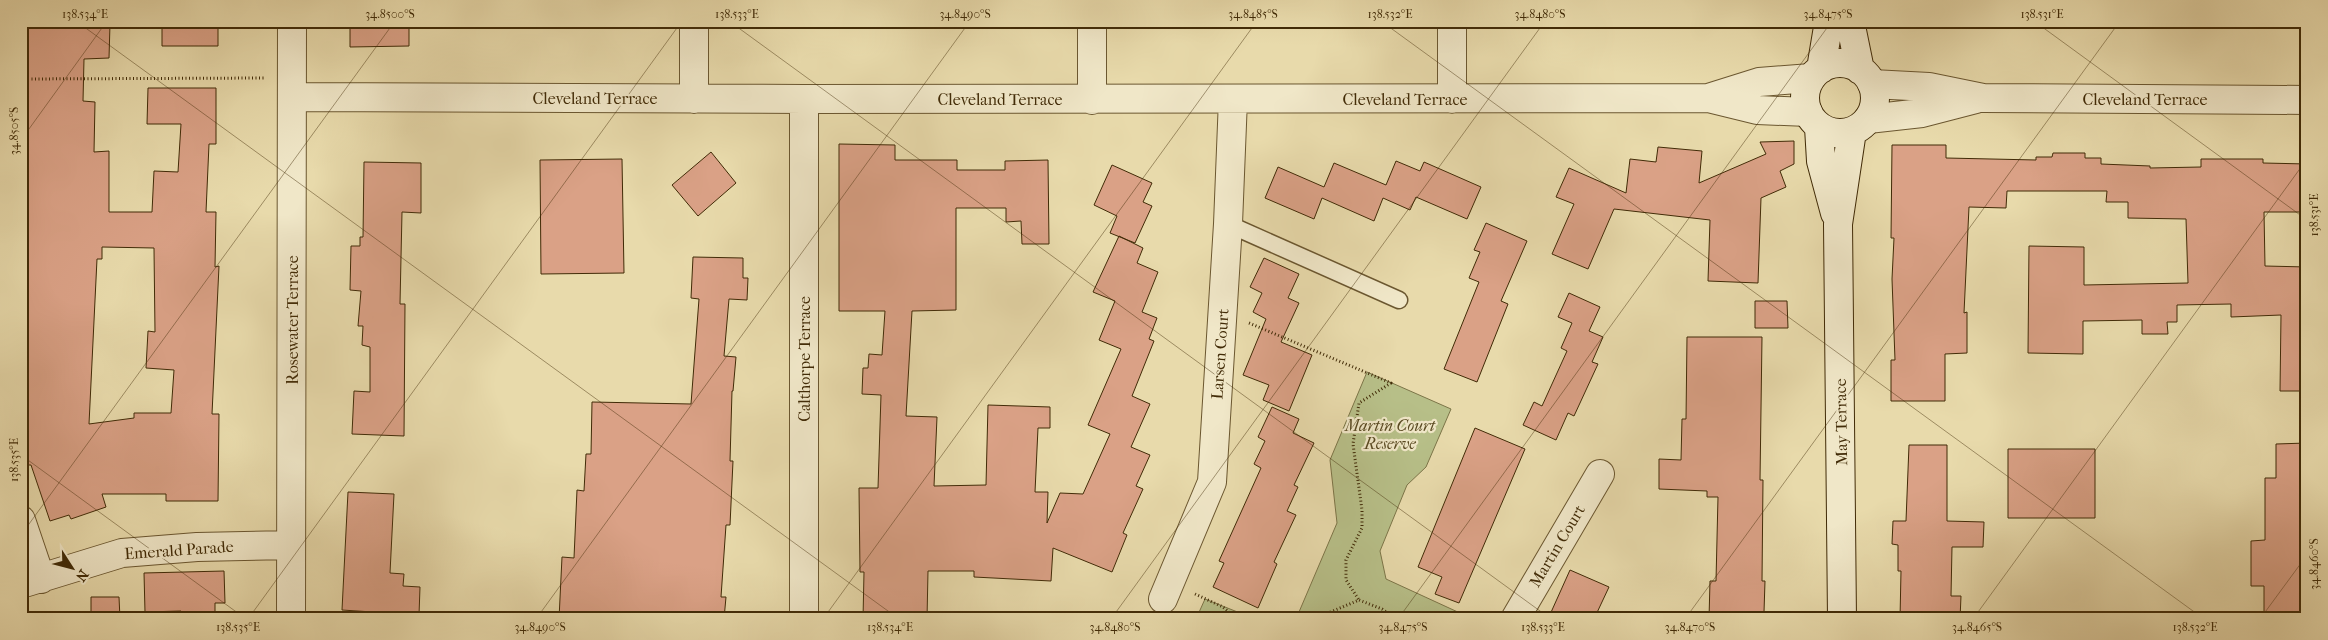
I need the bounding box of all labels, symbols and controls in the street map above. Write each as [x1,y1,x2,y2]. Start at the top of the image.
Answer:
text: 138.534°E [62,7,108,21]
text: 34.8500°S [365,7,415,21]
text: 138.533°E [715,7,759,21]
text: 34.8490°S [939,7,991,21]
text: 34.8485°S [1228,7,1278,21]
text: 138.532°E [1367,7,1413,21]
text: 34.8480°S [1515,7,1565,21]
text: 34.8475°S [1804,7,1852,21]
text: 138.531°E [2020,7,2064,21]
street label: Cleveland Terrace [533,89,658,108]
street label: Cleveland Terrace [938,90,1063,109]
street label: Cleveland Terrace [1343,90,1468,109]
street label: Cleveland Terrace [2083,90,2208,109]
text: 34.8505°S [7,107,21,155]
text: 138.531°E [2307,193,2321,237]
street label: Rosewater Terrace [283,255,302,385]
street label: Calthorpe Terrace [795,296,814,422]
street label: Larsen Court [1207,308,1233,400]
street label: May Terrace [1831,378,1851,466]
park label: Martin Court Reserve [1344,416,1436,453]
text: 138.535°E [7,438,21,482]
street label: Martin Court [1525,501,1589,591]
street label: Emerald Parade [124,537,234,563]
text: 34.8460°S [2307,538,2321,590]
north arrow [48,542,98,592]
text: N [72,566,92,585]
text: 138.535°E [216,620,260,634]
text: 34.8490°S [514,620,566,634]
text: 138.534°E [867,620,913,634]
text: 34.8480°S [1090,620,1140,634]
text: 34.8475°S [1379,620,1427,634]
text: 138.533°E [1521,620,1565,634]
text: 34.8470°S [1665,620,1715,634]
text: 34.8465°S [1952,620,2002,634]
text: 138.532°E [2172,620,2218,634]

